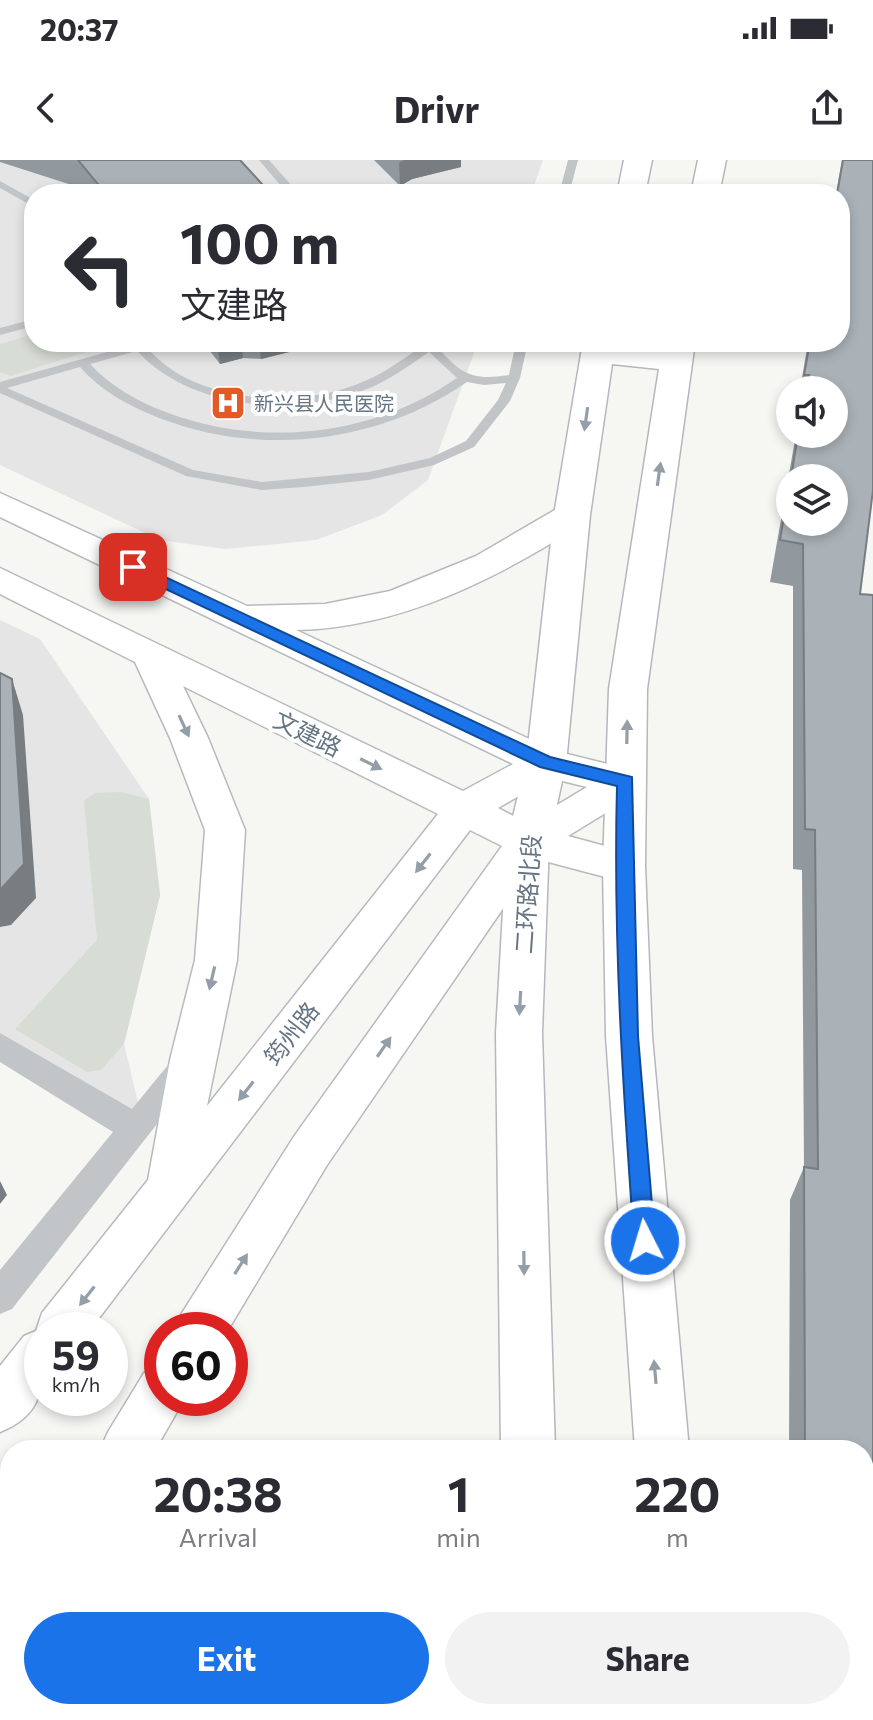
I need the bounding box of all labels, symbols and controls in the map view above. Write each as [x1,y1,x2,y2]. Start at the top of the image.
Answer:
text: 20:37 [40,10,118,47]
icon: back [24,86,68,130]
text: Drivr [394,86,479,130]
icon: share [805,86,849,130]
text: 100 m [180,207,339,276]
icon: left [48,216,152,320]
text: 文建路 [180,281,288,325]
map controls [776,376,848,536]
button: sound [776,376,848,448]
hospital icon: 新兴县人民医院 [209,384,247,422]
place label: 新兴县人民医院 [254,391,394,415]
one-way arrow [579,407,592,432]
one-way arrow [653,461,666,486]
button: layers [776,464,848,536]
pin [99,533,167,601]
icon: arrive [111,545,155,589]
street label: 文建路 [269,704,347,762]
one-way arrow [177,715,191,738]
one-way arrow [621,719,633,744]
one-way arrow [360,757,383,771]
street label: 二环路北段 [508,833,546,955]
one-way arrow [415,853,431,873]
one-way arrow [205,965,218,990]
one-way arrow [514,991,527,1016]
street label: 筠州路 [257,996,325,1070]
one-way arrow [376,1036,391,1057]
one-way arrow [239,1081,255,1101]
position arrow [603,1199,687,1283]
one-way arrow [518,1251,530,1276]
one-way arrow [233,1253,247,1275]
one-way arrow [79,1286,95,1306]
speed limit sign: 60 [144,1312,248,1416]
text: 59 [52,1329,100,1378]
one-way arrow [648,1359,661,1384]
text: km/h [52,1372,100,1396]
text: 20:38 [154,1463,283,1522]
text: 1 [448,1463,469,1522]
text: 220 [634,1463,720,1522]
text: Arrival [179,1521,258,1552]
text: min [436,1521,481,1552]
text: m [666,1521,689,1552]
button: Exit [24,1612,429,1704]
button: Share [445,1612,850,1704]

